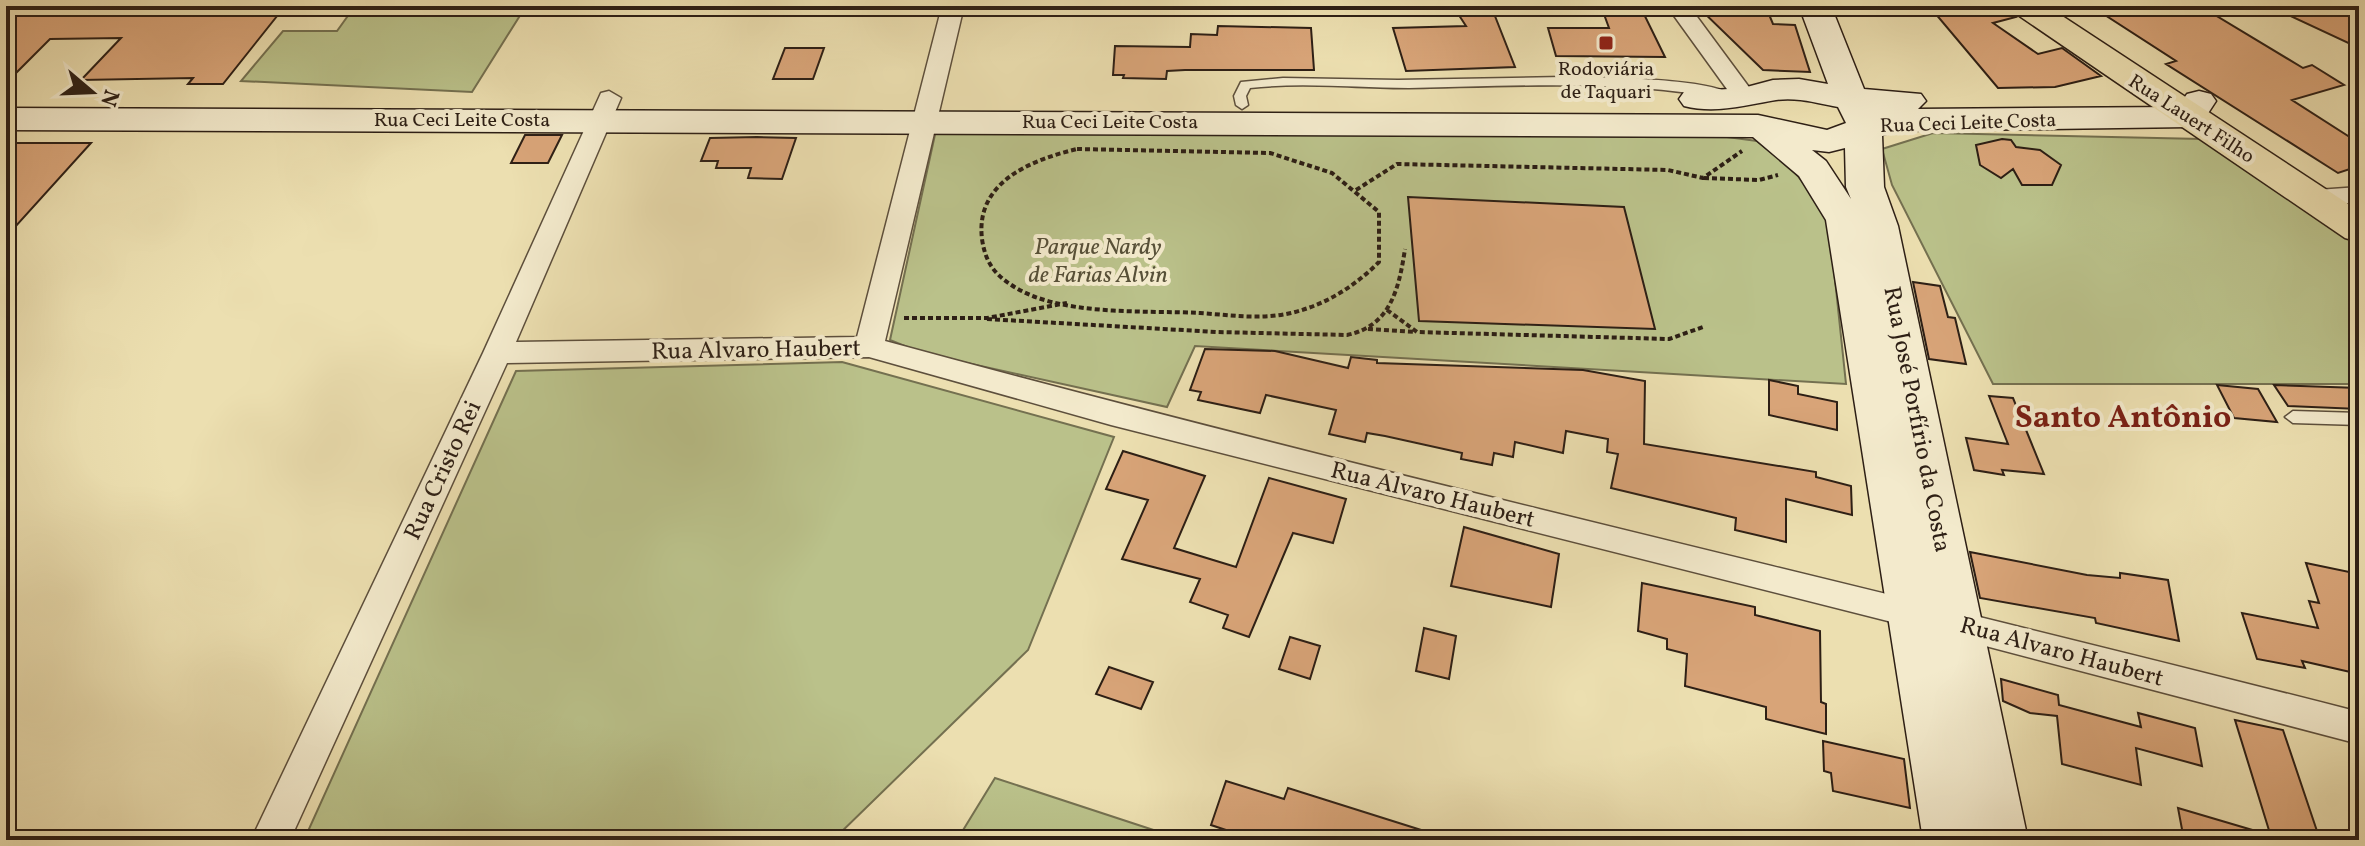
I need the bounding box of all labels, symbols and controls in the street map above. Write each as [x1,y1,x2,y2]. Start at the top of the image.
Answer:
marker: Rodoviária de Taquari [1597,34,1615,52]
north arrow [52,52,132,132]
place label: Rodoviária de Taquari [1558,56,1654,107]
street label: Rua Lauert Filho [2122,68,2260,171]
text: N [91,85,126,110]
street label: Rua Ceci Leite Costa [374,107,550,135]
street label: Rua Ceci Leite Costa [1879,107,2057,141]
street label: Rua Ceci Leite Costa [1022,109,1198,137]
park label: Parque Nardy de Farias Alvin [1028,231,1168,293]
street label: Rua José Porfírio da Costa [1874,284,1959,555]
street label: Rua Alvaro Haubert [651,332,861,370]
street label: Rua Cristo Rei [397,396,491,546]
district label: Santo Antônio [2015,397,2231,441]
street label: Rua Alvaro Haubert [1327,454,1538,538]
street label: Rua Alvaro Haubert [1956,609,2167,696]

